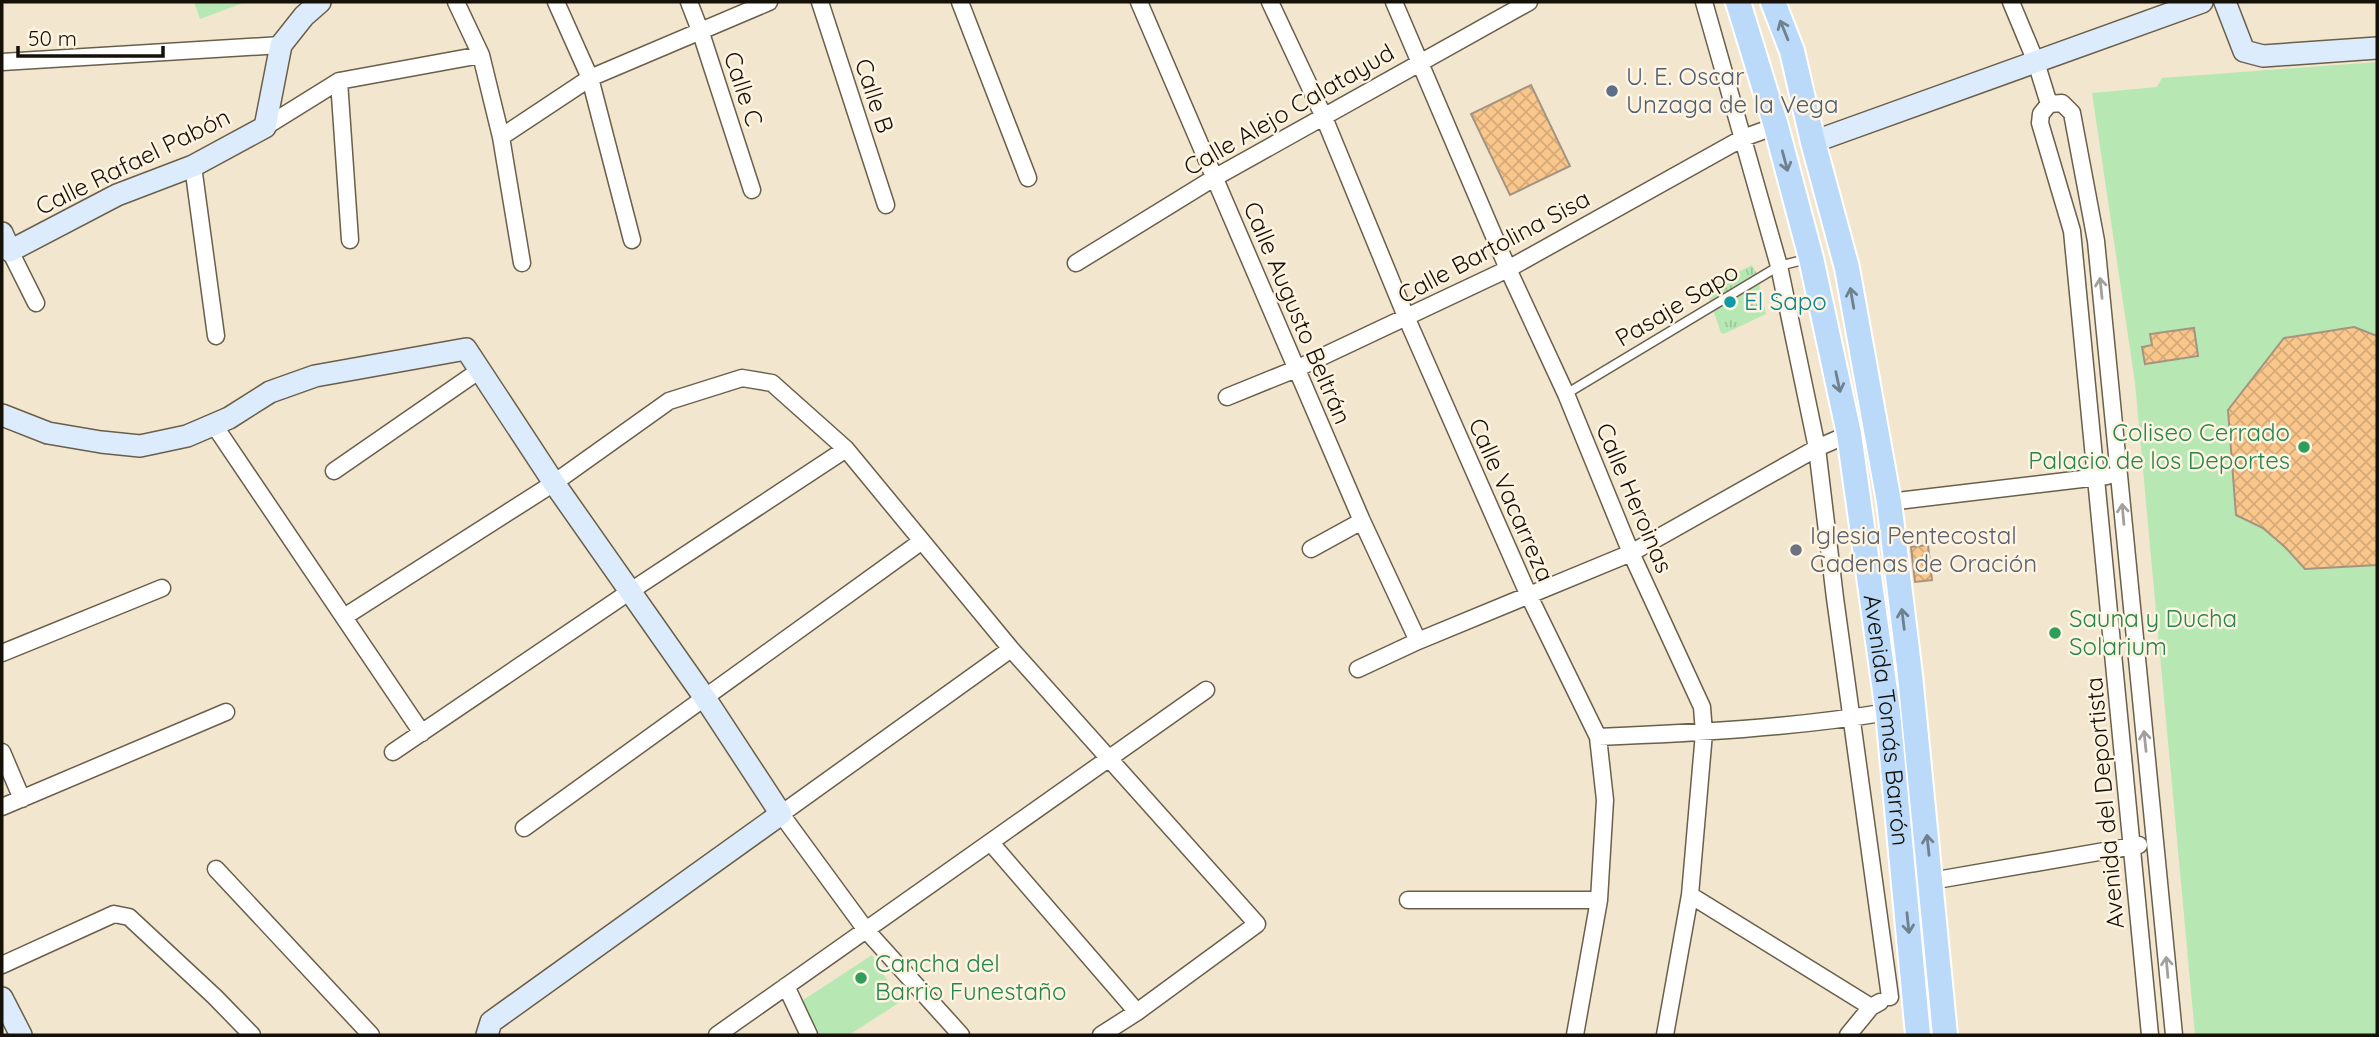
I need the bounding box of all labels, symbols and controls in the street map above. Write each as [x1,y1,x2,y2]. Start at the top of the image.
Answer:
scale bar [18,14,163,58]
one-way arrow [1776,20,1789,42]
text: 50 m [28,25,77,51]
street label: Calle Alejo Calatayud [1178,37,1399,182]
street label: Calle C [718,48,770,130]
street label: Calle B [849,55,901,137]
place label: U. E. Oscar Unzaga de la Vega [1626,61,1839,119]
marker: U. E. Oscar Unzaga de la Vega [1604,83,1620,99]
street label: Calle Rafael Pabón [31,101,235,221]
one-way arrow [1779,149,1792,172]
street label: Calle Bartolina Sisa [1392,183,1595,309]
street label: Calle Augusto Beltrán [1237,197,1358,428]
street label: Pasaje Sapo [1609,256,1744,353]
one-way arrow [2094,277,2107,300]
place label: El Sapo [1744,286,1827,316]
one-way arrow [1845,287,1858,310]
marker: El Sapo [1722,294,1738,310]
one-way arrow [1831,370,1845,393]
street label: Calle Vacarreza [1462,413,1561,586]
place label: Coliseo Cerrado Palacio de los Deportes [2028,417,2290,475]
street label: Calle Heroinas [1590,418,1680,577]
marker: Coliseo Cerrado Palacio de los Deportes [2296,439,2312,455]
one-way arrow [2116,504,2129,526]
place label: Iglesia Pentecostal Cadenas de Oración [1810,520,2037,578]
marker: Iglesia Pentecostal Cadenas de Oración [1788,542,1804,558]
street label: Avenida Tomás Barrón [1858,592,1916,847]
place label: Sauna y Ducha Solarium [2069,603,2237,661]
one-way arrow [1897,608,1910,631]
marker: Sauna y Ducha Solarium [2047,625,2063,641]
street label: Avenida del Deportista [2078,676,2130,930]
one-way arrow [2138,730,2151,753]
one-way arrow [1921,834,1934,857]
one-way arrow [1901,912,1914,934]
place label: Cancha del Barrio Funestaño [875,948,1066,1006]
one-way arrow [2160,957,2173,979]
marker: Cancha del Barrio Funestaño [853,970,869,986]

